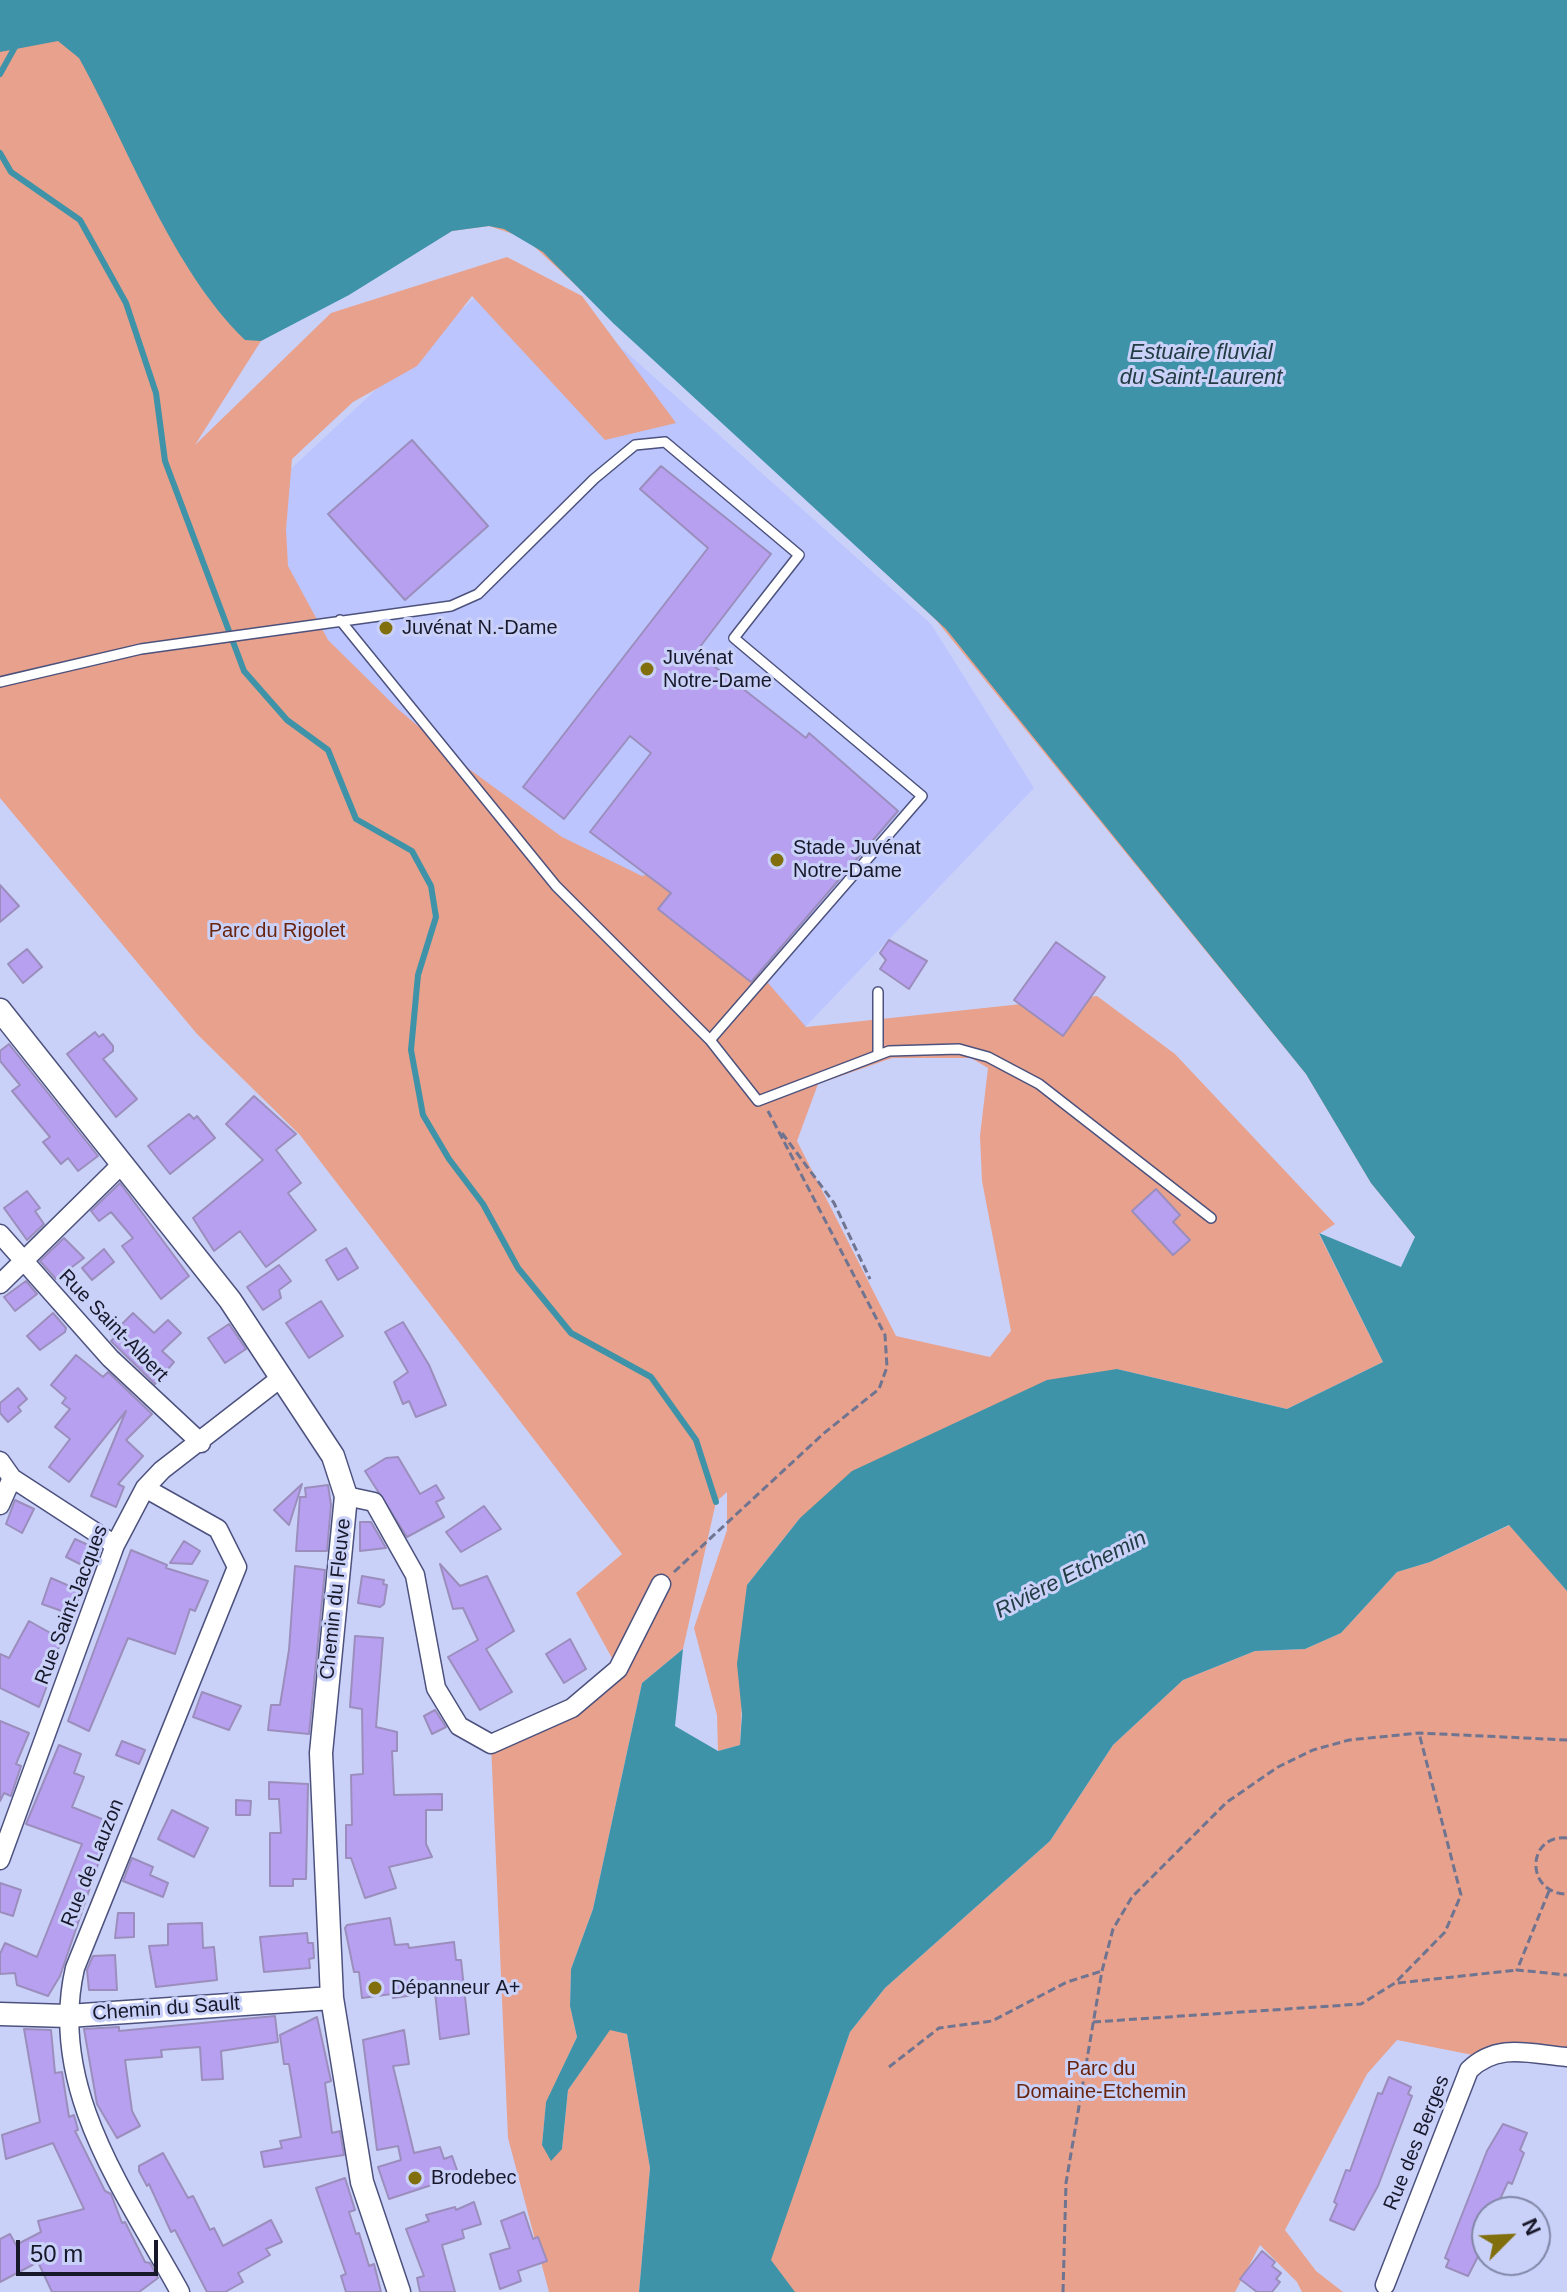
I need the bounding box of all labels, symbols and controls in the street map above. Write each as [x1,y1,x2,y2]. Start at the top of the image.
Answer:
water label: Estuaire fluvial du Saint-Laurent [1120,340,1282,392]
place label: Juvénat N.-Dame [402,616,558,640]
marker: Juvénat N.-Dame [377,619,395,637]
place label: Juvénat Notre-Dame [663,646,772,693]
marker: Juvénat Notre-Dame [638,660,656,678]
place label: Stade Juvénat Notre-Dame [793,836,921,883]
marker: Stade Juvénat Notre-Dame [768,851,786,869]
park label: Parc du Rigolet [209,919,345,943]
street label: Rue Saint-Albert [53,1265,173,1387]
street label: Chemin du Fleuve [316,1517,356,1681]
street label: Rue Saint-Jacques [31,1522,113,1688]
water label: Rivière Etchemin [991,1525,1151,1625]
street label: Rue de Lauzon [56,1796,130,1930]
place label: Dépanneur A+ [391,1976,521,2000]
marker: Dépanneur A+ [366,1979,384,1997]
street label: Chemin du Sault [91,1992,241,2026]
park label: Parc du Domaine-Etchemin [1016,2057,1186,2104]
street label: Rue des Berges [1379,2072,1455,2214]
place label: Brodebec [431,2166,517,2190]
marker: Brodebec [406,2169,424,2187]
north arrow [1471,2196,1551,2276]
text: N [1517,2214,1546,2239]
scale bar [20,2224,162,2274]
text: 50 m [30,2240,83,2267]

